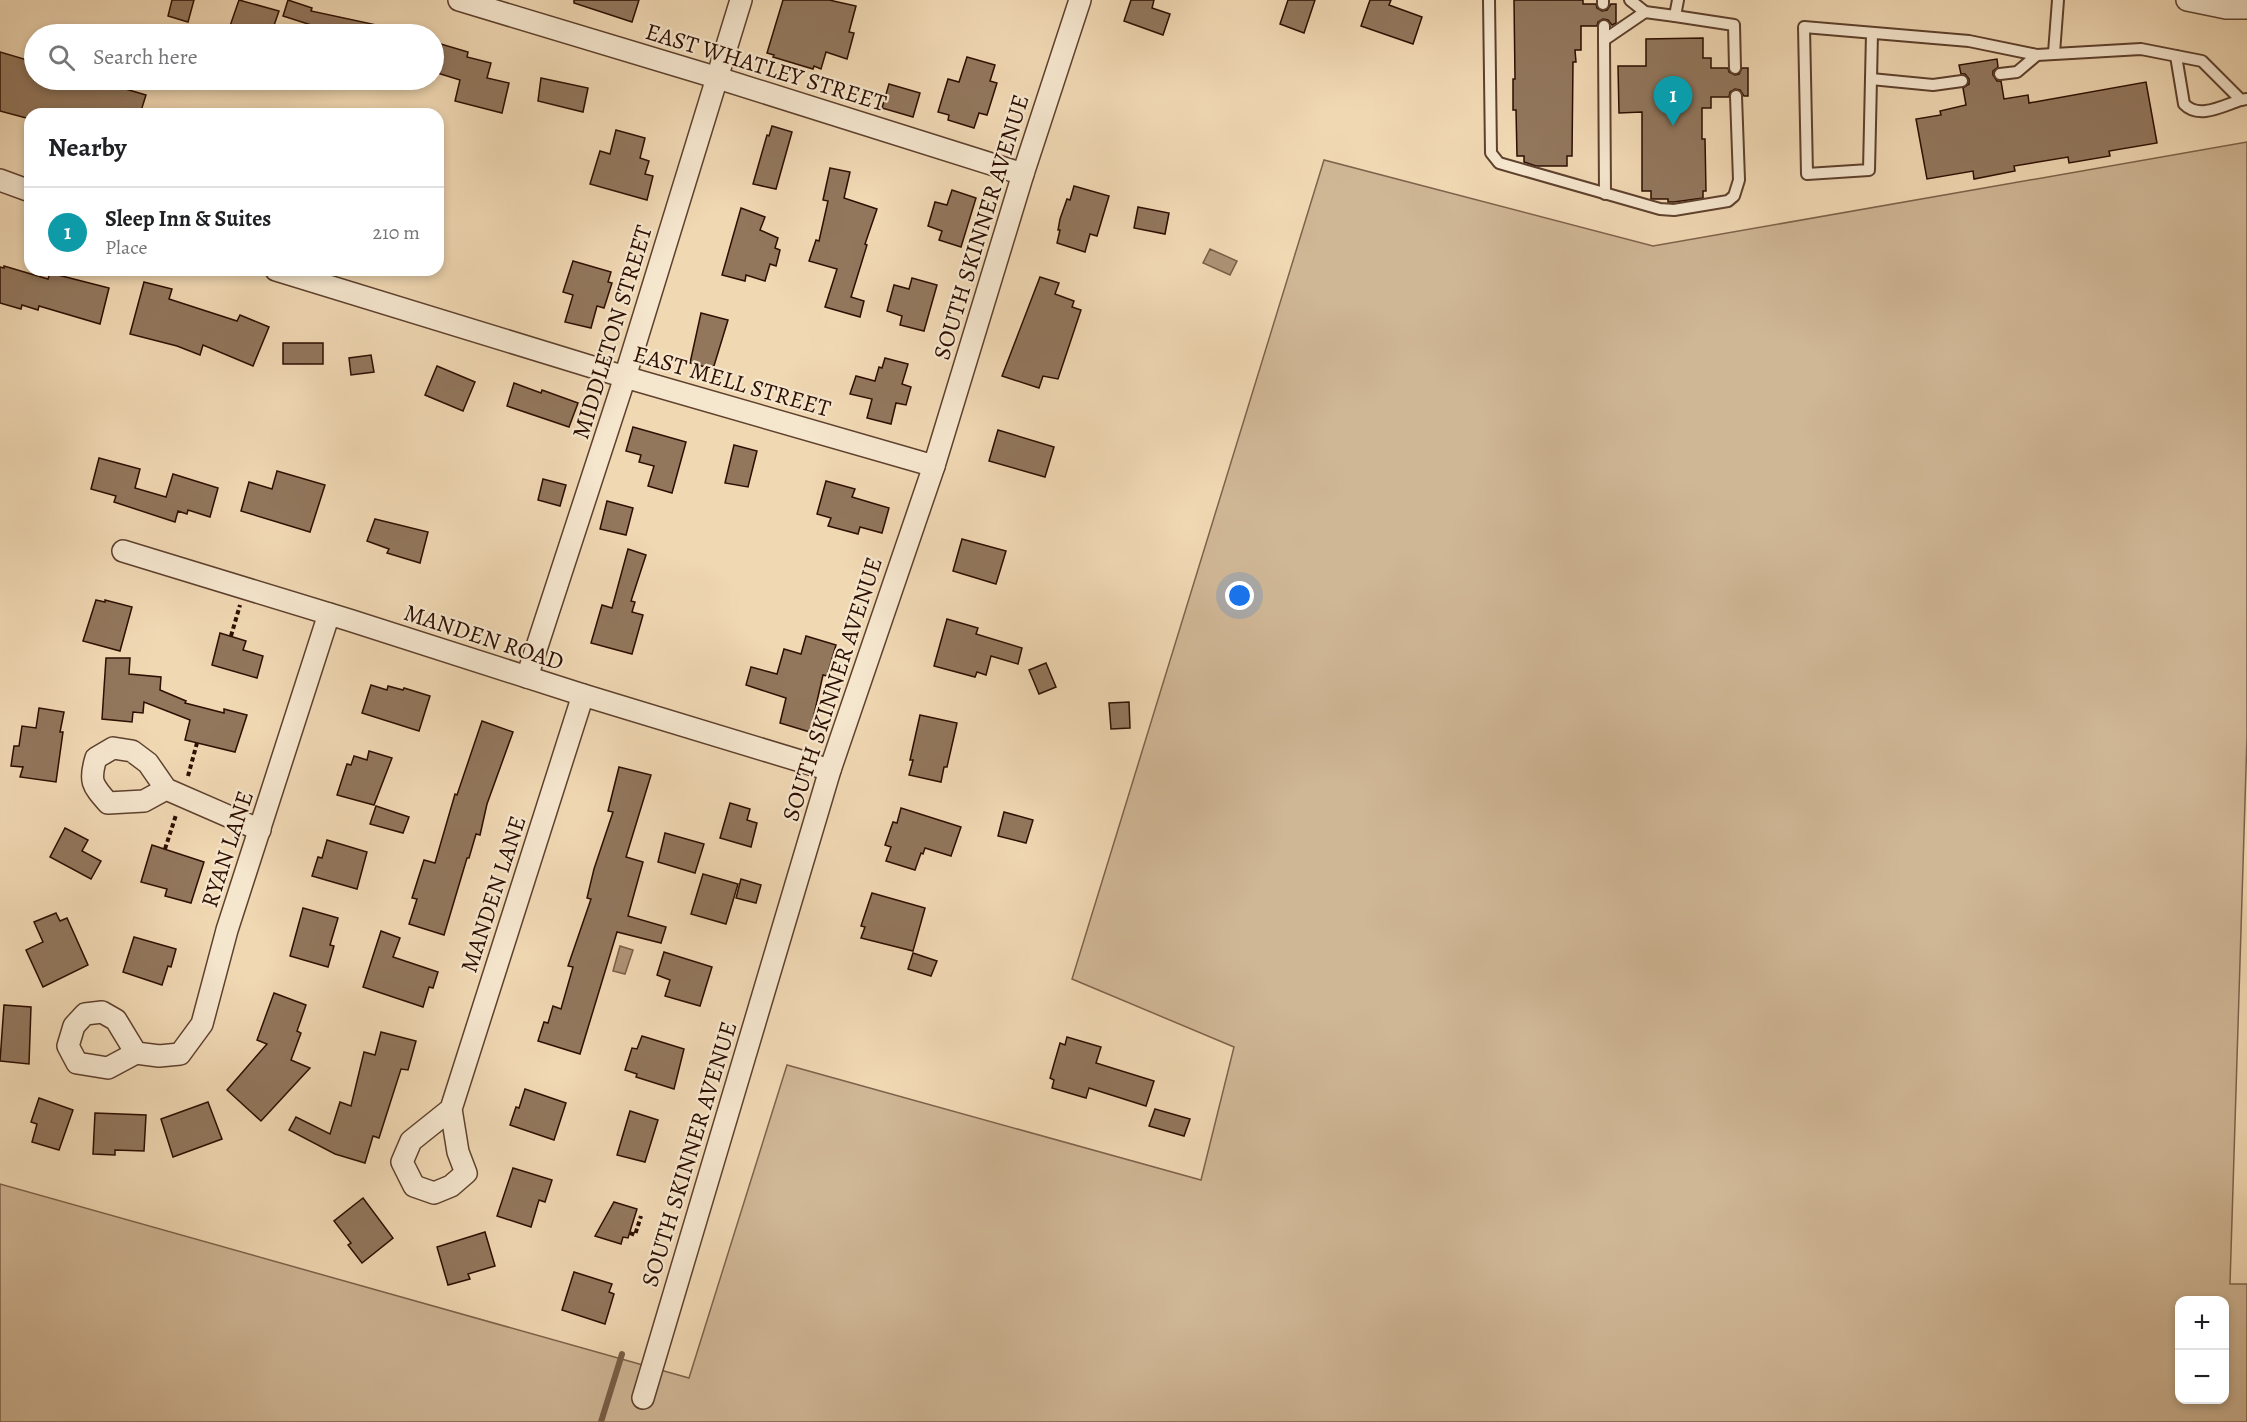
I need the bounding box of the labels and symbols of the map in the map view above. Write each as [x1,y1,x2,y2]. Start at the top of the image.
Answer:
street label: EAST WHATLEY STREET [642,15,890,119]
pin: 1 [1654,76,1692,126]
street label: SOUTH SKINNER AVENUE [925,90,1037,364]
street label: MIDDLETON STREET [564,221,660,443]
street label: EAST MELL STREET [630,338,834,424]
street label: SOUTH SKINNER AVENUE [774,553,890,825]
your location [1225,581,1254,610]
street label: MANDEN ROAD [400,596,568,678]
street label: RYAN LANE [193,787,261,911]
street label: MANDEN LANE [453,812,533,976]
street label: SOUTH SKINNER AVENUE [633,1017,745,1291]

